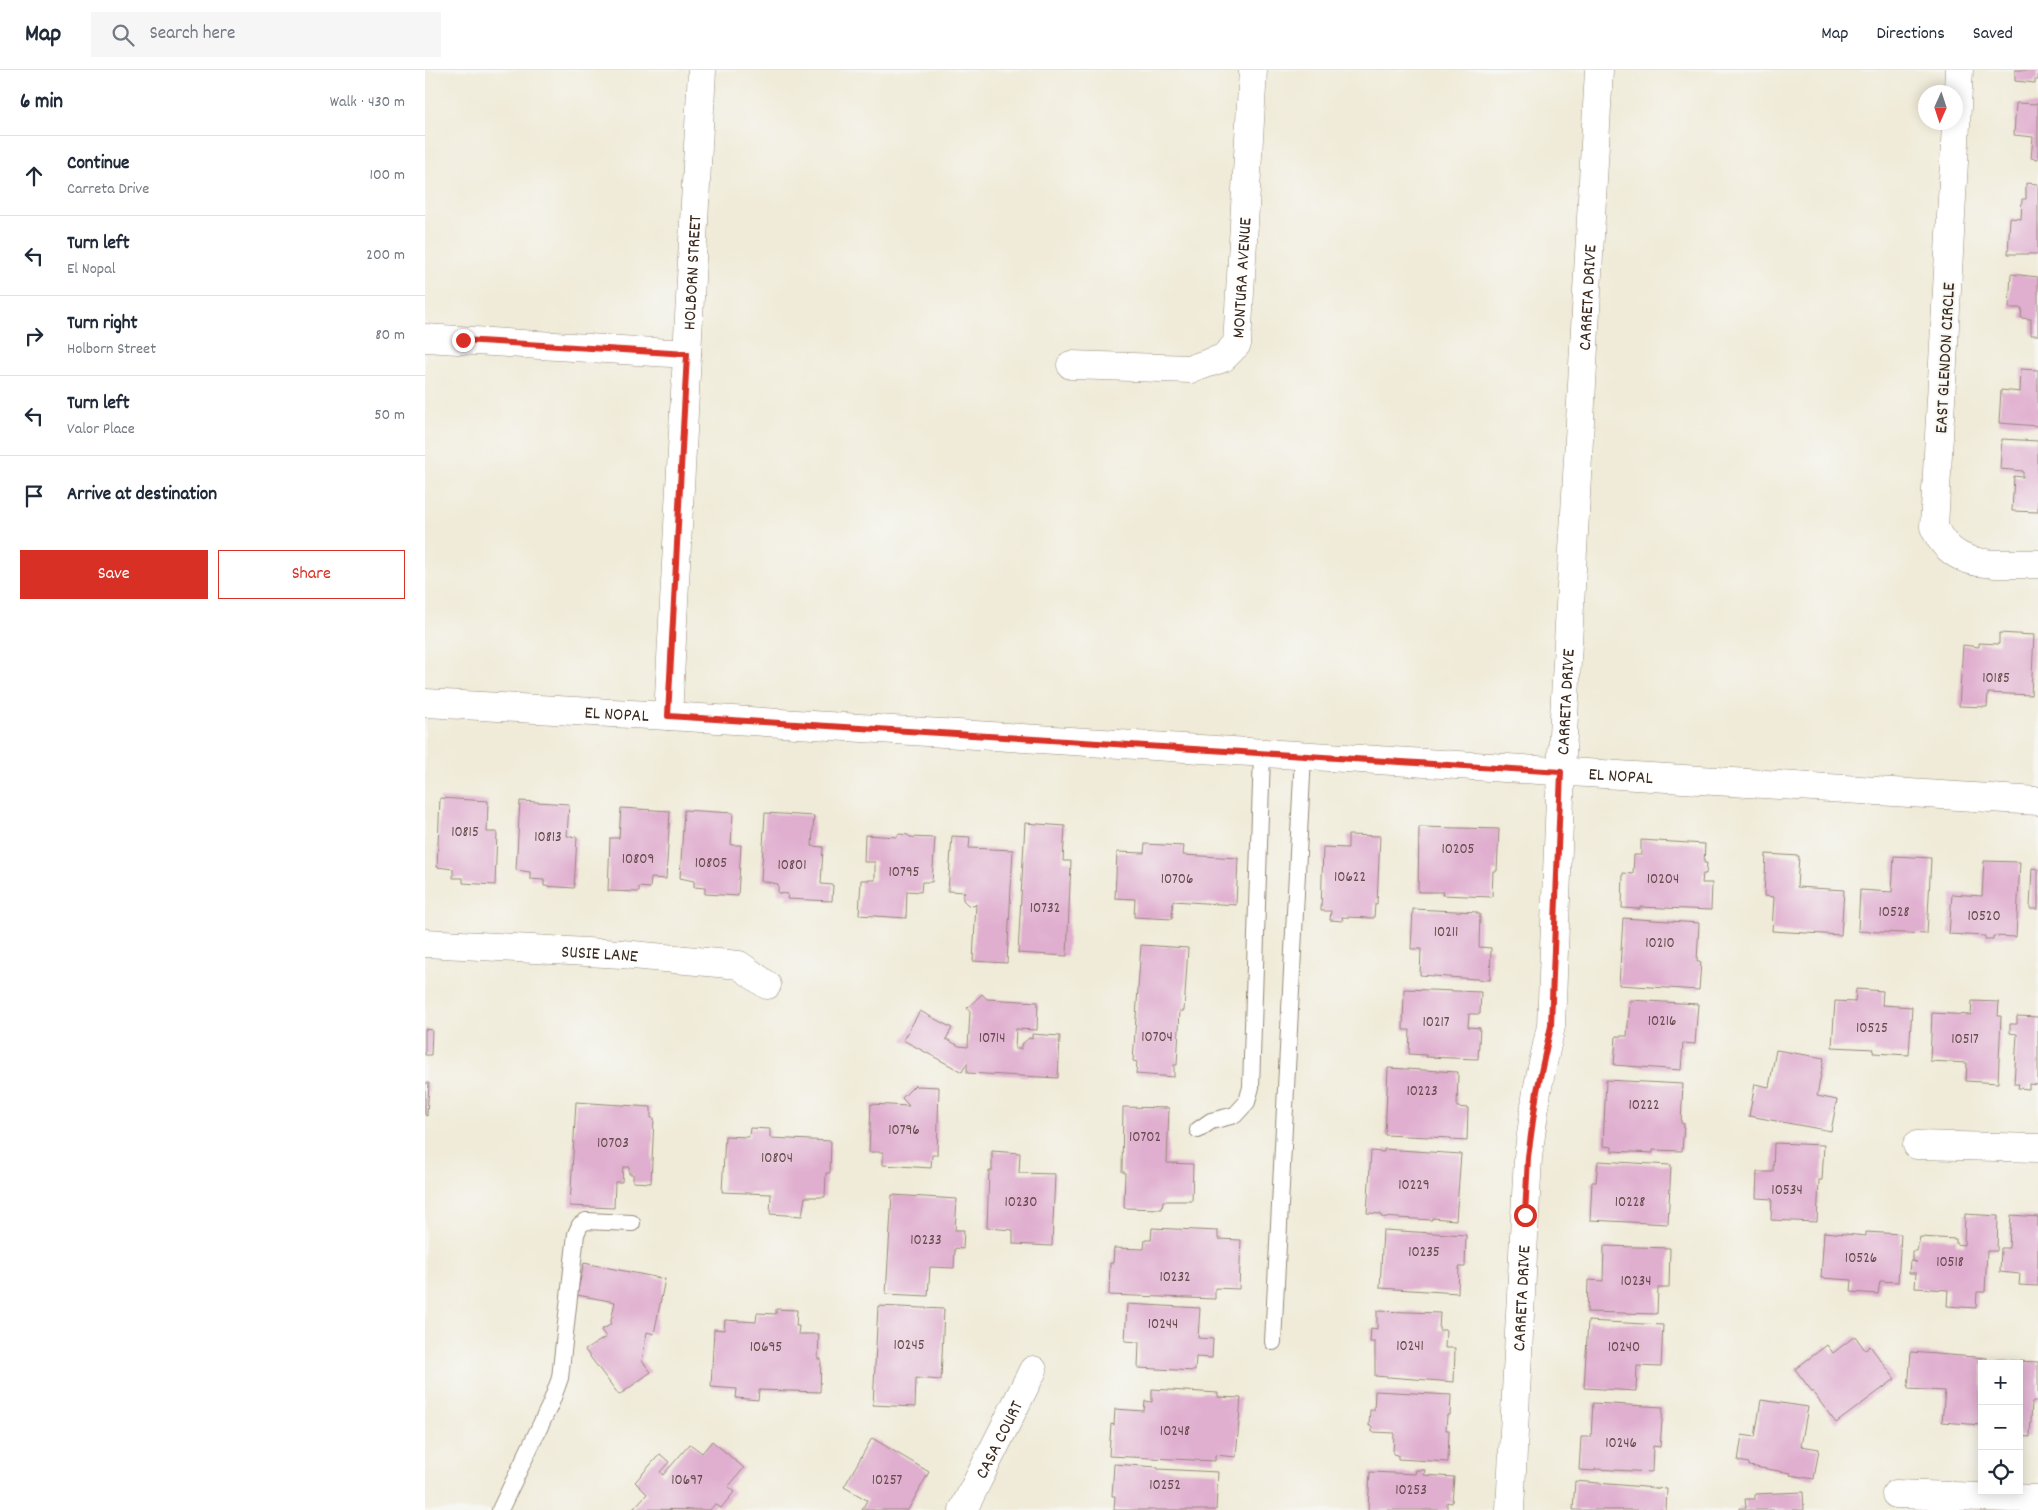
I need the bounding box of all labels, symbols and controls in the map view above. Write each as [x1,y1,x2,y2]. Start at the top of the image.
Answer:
search box [91,12,441,57]
text: Map [25,18,61,52]
icon: search [109,21,137,49]
text: Search here [149,21,235,48]
text: Map [1821,22,1848,47]
text: Directions [1876,22,1945,47]
text: Saved [1973,22,2013,47]
north arrow [1918,85,1963,130]
text: 6 min [20,88,63,118]
text: Walk · 430 m [330,91,405,114]
text: Continue [67,151,129,178]
icon: ahead [20,162,48,190]
text: 100 m [369,164,405,187]
text: Carreta Drive [67,178,149,201]
street label: HOLBORN STREET [678,215,709,331]
street label: MONTURA AVENUE [1227,217,1259,339]
text: Turn left [67,231,130,258]
icon: left [20,242,48,270]
text: 200 m [366,244,405,267]
street label: CARRETA DRIVE [1574,244,1605,351]
text: El Nopal [67,258,115,281]
street label: EAST GLENDON CIRCLE [1930,282,1963,434]
text: Turn right [67,311,138,338]
icon: right [20,322,48,350]
text: 80 m [375,324,405,347]
route end [452,329,475,352]
text: Holborn Street [67,338,156,361]
text: Turn left [67,391,130,418]
icon: left [20,402,48,430]
text: 50 m [374,404,405,427]
text: Valor Place [67,418,135,441]
icon: arrive [20,482,48,510]
text: Arrive at destination [67,482,217,509]
button: Save [20,550,208,599]
button: Share [218,550,405,599]
street label: CARRETA DRIVE [1552,648,1583,756]
house number: 10185 [1982,668,2010,690]
street label: EL NOPAL [584,702,650,730]
street label: EL NOPAL [1588,763,1654,792]
house number: 10815 [451,822,479,844]
house number: 10813 [534,827,562,849]
house number: 10205 [1441,839,1475,861]
house number: 10809 [622,849,654,871]
house number: 10805 [695,853,727,875]
house number: 10801 [778,855,806,877]
house number: 10795 [888,862,920,884]
house number: 10622 [1334,867,1366,889]
house number: 10706 [1161,869,1193,891]
house number: 10204 [1647,869,1679,891]
house number: 10732 [1030,898,1060,920]
house number: 10528 [1879,902,1909,924]
house number: 10520 [1967,906,2001,928]
house number: 10211 [1434,922,1458,944]
house number: 10210 [1645,933,1675,955]
street label: SUSIE LANE [561,941,639,970]
house number: 10216 [1648,1011,1676,1033]
house number: 10217 [1422,1012,1450,1034]
house number: 10525 [1856,1018,1888,1040]
house number: 10704 [1141,1027,1173,1049]
house number: 10714 [979,1028,1005,1050]
house number: 10517 [1951,1029,1979,1051]
house number: 10223 [1406,1081,1438,1103]
house number: 10222 [1628,1095,1660,1117]
house number: 10796 [888,1120,920,1142]
house number: 10702 [1129,1127,1161,1149]
house number: 10703 [597,1133,629,1155]
house number: 10804 [761,1148,793,1170]
house number: 10229 [1398,1175,1430,1197]
house number: 10534 [1771,1180,1803,1202]
house number: 10230 [1005,1192,1037,1214]
house number: 10228 [1615,1192,1645,1214]
route start [1514,1204,1537,1227]
house number: 10233 [910,1230,942,1252]
house number: 10235 [1408,1242,1440,1264]
street label: CARRETA DRIVE [1508,1245,1538,1352]
house number: 10526 [1845,1248,1877,1270]
house number: 10518 [1936,1252,1964,1274]
house number: 10232 [1159,1267,1191,1289]
house number: 10234 [1621,1271,1651,1293]
house number: 10244 [1148,1314,1178,1336]
house number: 10245 [893,1335,925,1357]
house number: 10241 [1396,1336,1424,1358]
house number: 10695 [750,1337,782,1359]
house number: 10240 [1608,1337,1640,1359]
map controls [1978,1360,2023,1495]
button: + [1978,1360,2023,1405]
street label: CASA COURT [970,1397,1031,1484]
button: − [1978,1405,2023,1450]
house number: 10248 [1160,1421,1190,1443]
house number: 10246 [1605,1433,1637,1455]
button: locate [1978,1450,2023,1495]
house number: 10697 [671,1470,703,1492]
house number: 10257 [872,1470,903,1492]
house number: 10252 [1149,1475,1181,1497]
house number: 10253 [1395,1480,1427,1502]

